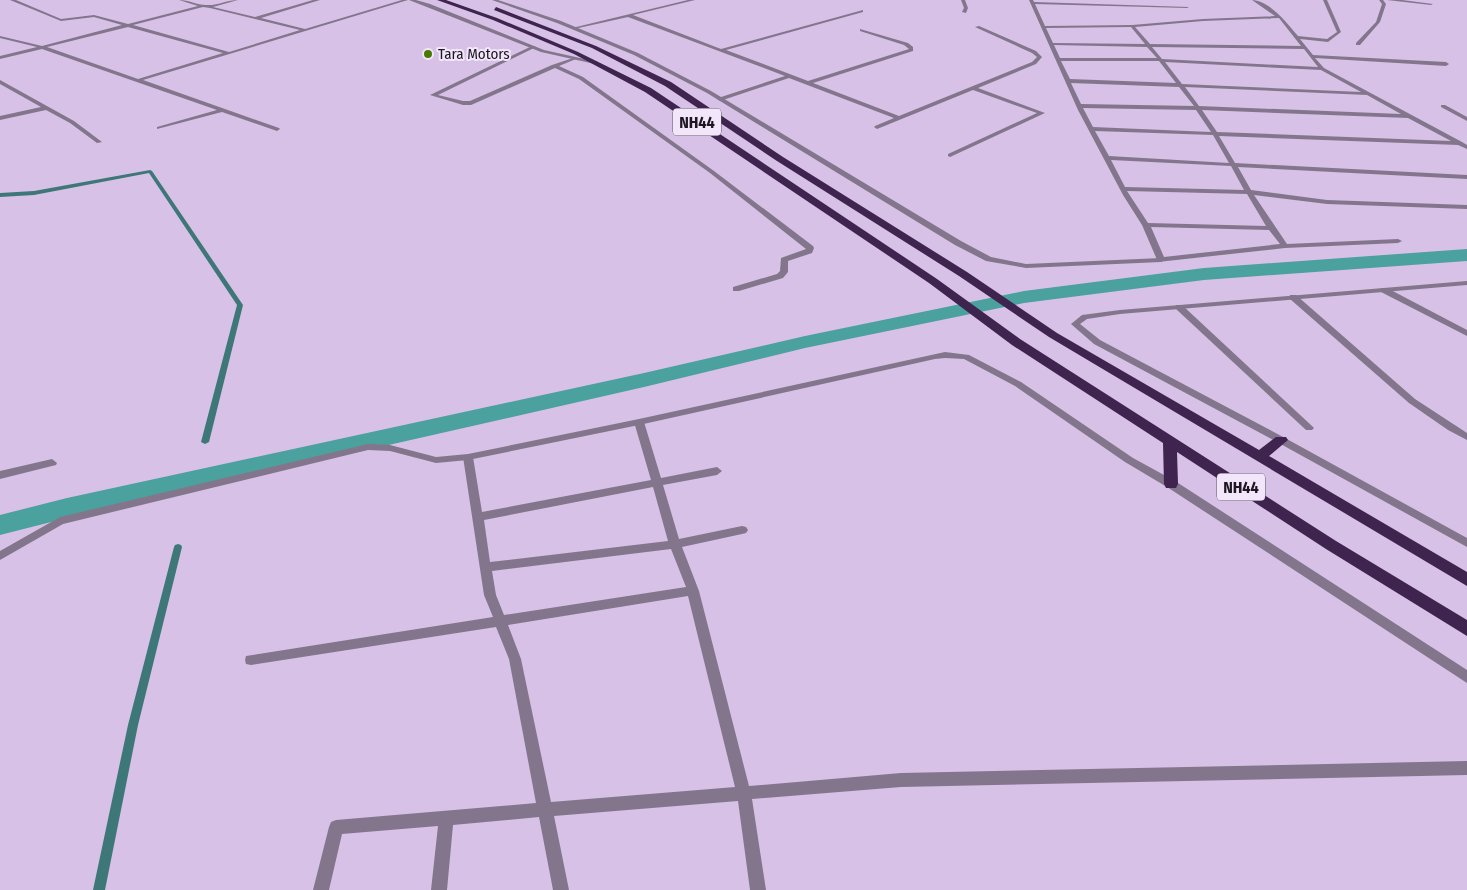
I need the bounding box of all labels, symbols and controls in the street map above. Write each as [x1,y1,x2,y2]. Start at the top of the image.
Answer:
place label: Tara Motors [438,45,510,63]
marker: Tara Motors [422,48,434,60]
road number: NH44 [673,108,721,136]
road number: NH44 [1217,474,1265,501]

